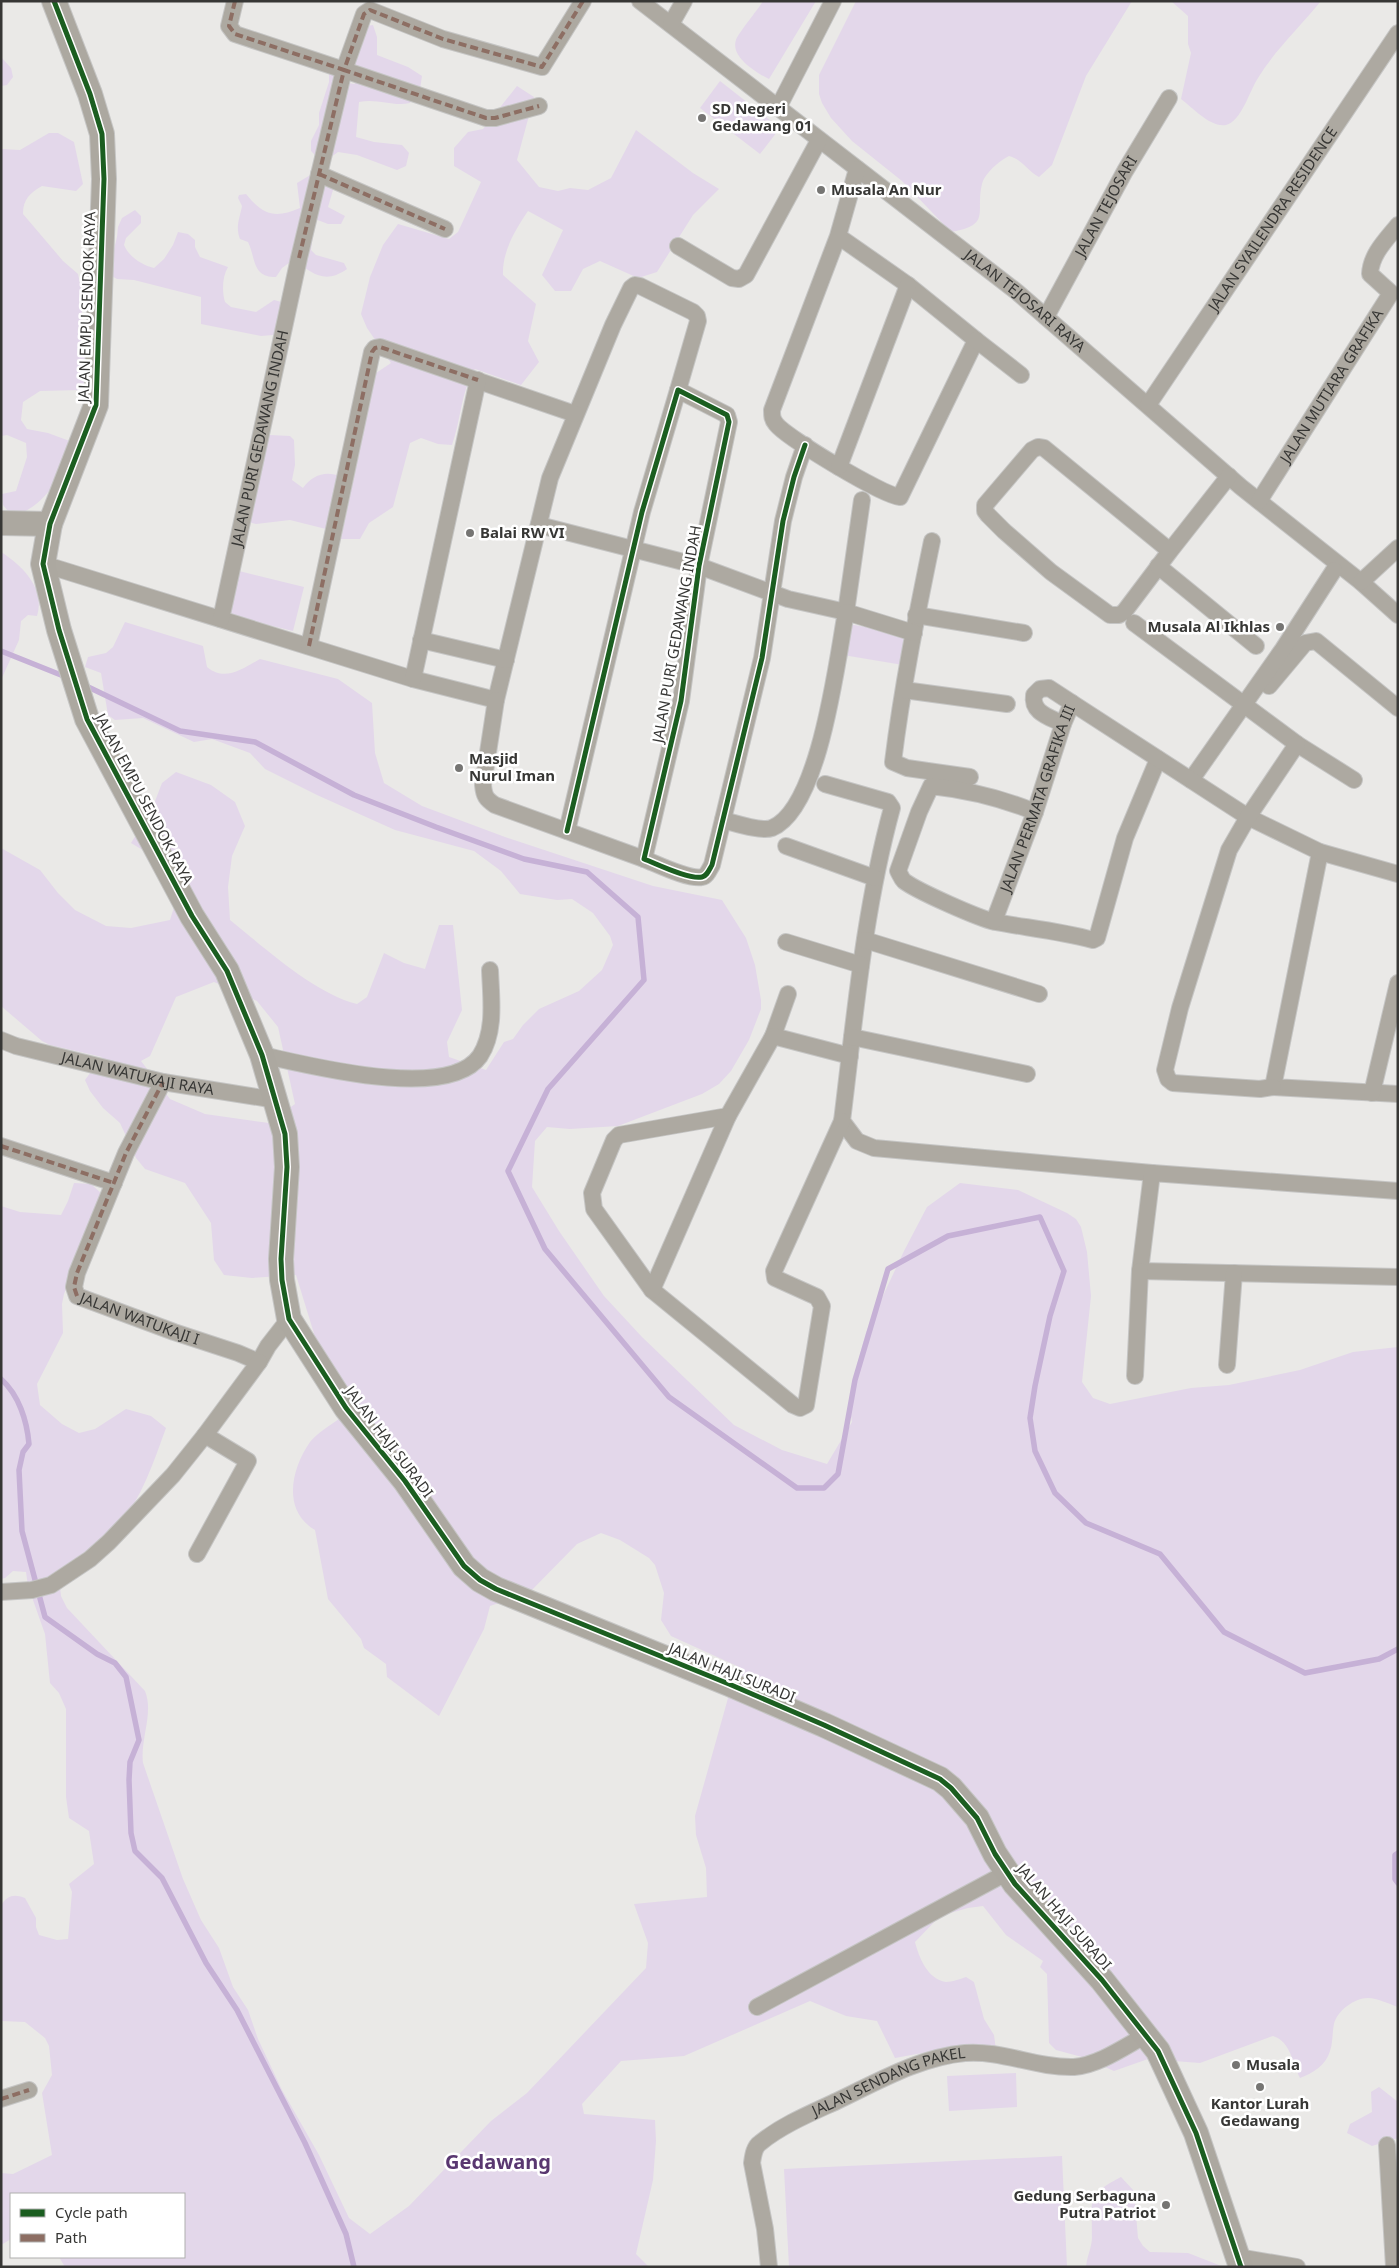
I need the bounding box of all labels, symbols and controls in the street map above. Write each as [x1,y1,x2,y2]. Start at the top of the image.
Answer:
place label: SD Negeri Gedawang 01 [712,98,812,135]
marker: SD Negeri Gedawang 01 [696,112,708,124]
street label: JALAN SYAILENDRA RESIDENCE [1202,122,1341,316]
street label: JALAN TEJOSARI [1069,152,1141,262]
place label: Musala An Nur [831,179,942,199]
marker: Musala An Nur [815,184,827,196]
street label: JALAN EMPU SENDOK RAYA [73,211,99,405]
street label: JALAN TEJOSARI RAYA [959,243,1090,356]
street label: JALAN MUTIARA GRAFIKA [1274,305,1388,468]
street label: JALAN PURI GEDAWANG INDAH [226,328,292,550]
place label: Balai RW VI [480,522,565,542]
street label: JALAN PURI GEDAWANG INDAH [647,523,705,746]
marker: Balai RW VI [464,527,476,539]
place label: Musala Al Ikhlas [1148,616,1270,636]
marker: Musala Al Ikhlas [1274,621,1286,633]
street label: JALAN PERMATA GRAFIKA III [994,702,1079,897]
street label: JALAN EMPU SENDOK RAYA [90,708,199,888]
place label: Masjid Nurul Iman [469,748,555,785]
marker: Masjid Nurul Iman [453,762,465,774]
street label: JALAN WATUKAJI RAYA [58,1046,216,1099]
street label: JALAN WATUKAJI I [76,1286,202,1349]
street label: JALAN HAJI SURADI [340,1380,438,1501]
street label: JALAN HAJI SURADI [664,1637,799,1707]
street label: JALAN HAJI SURADI [1012,1857,1117,1974]
street label: JALAN SENDANG PAKEL [806,2042,966,2121]
place label: Musala [1246,2054,1300,2074]
marker: Musala [1230,2059,1242,2071]
marker: Kantor Lurah Gedawang [1254,2081,1266,2093]
place label: Kantor Lurah Gedawang [1211,2093,1309,2130]
district label: Gedawang [445,2148,551,2175]
place label: Gedung Serbaguna Putra Patriot [1013,2185,1156,2222]
legend [10,2193,185,2258]
marker: Gedung Serbaguna Putra Patriot [1160,2199,1172,2211]
text: Cycle path [55,2202,128,2222]
text: Path [55,2227,87,2247]

